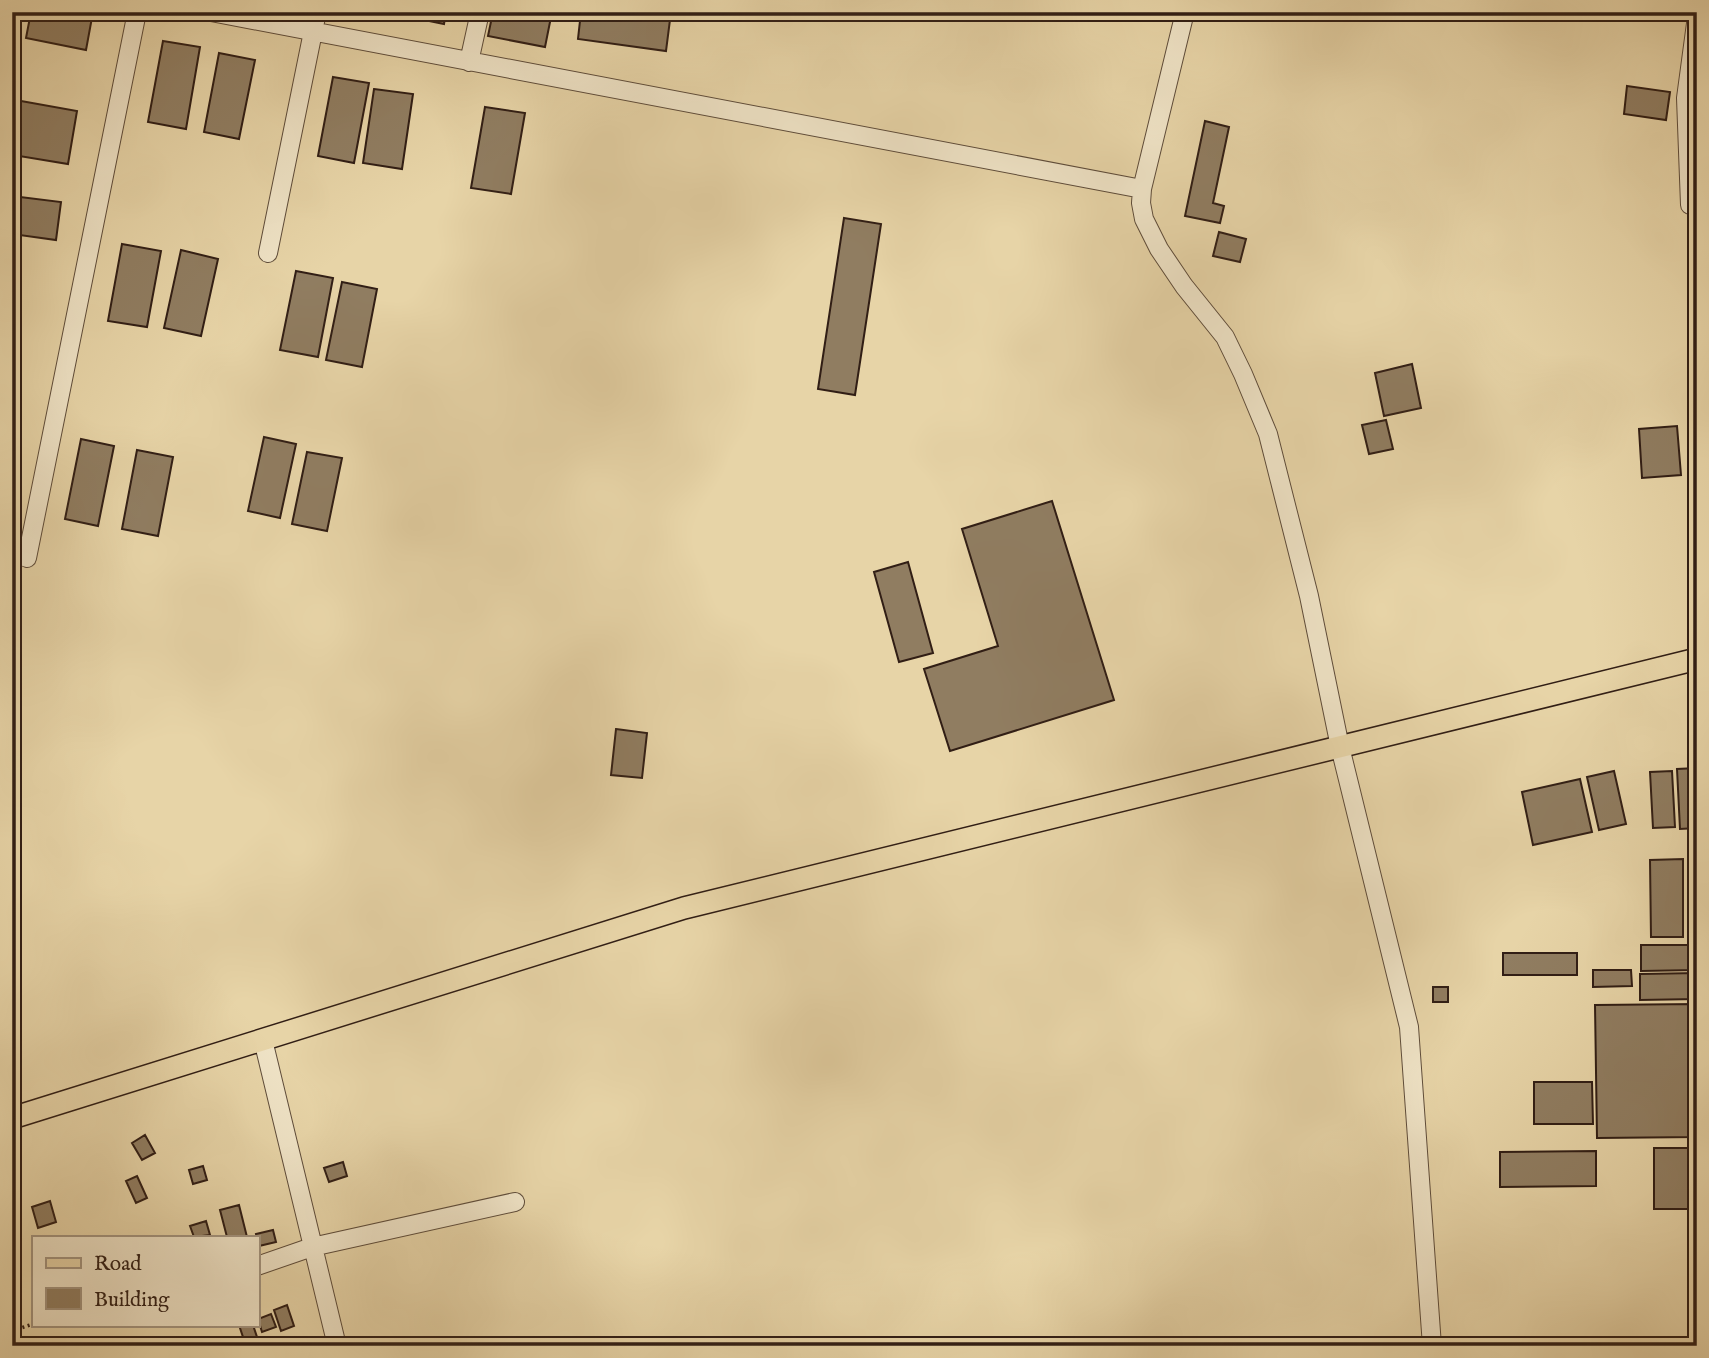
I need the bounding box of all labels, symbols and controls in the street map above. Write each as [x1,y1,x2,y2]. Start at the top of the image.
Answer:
legend [32,1236,259,1326]
text: Road [94,1251,142,1278]
text: Building [94,1287,170,1314]

